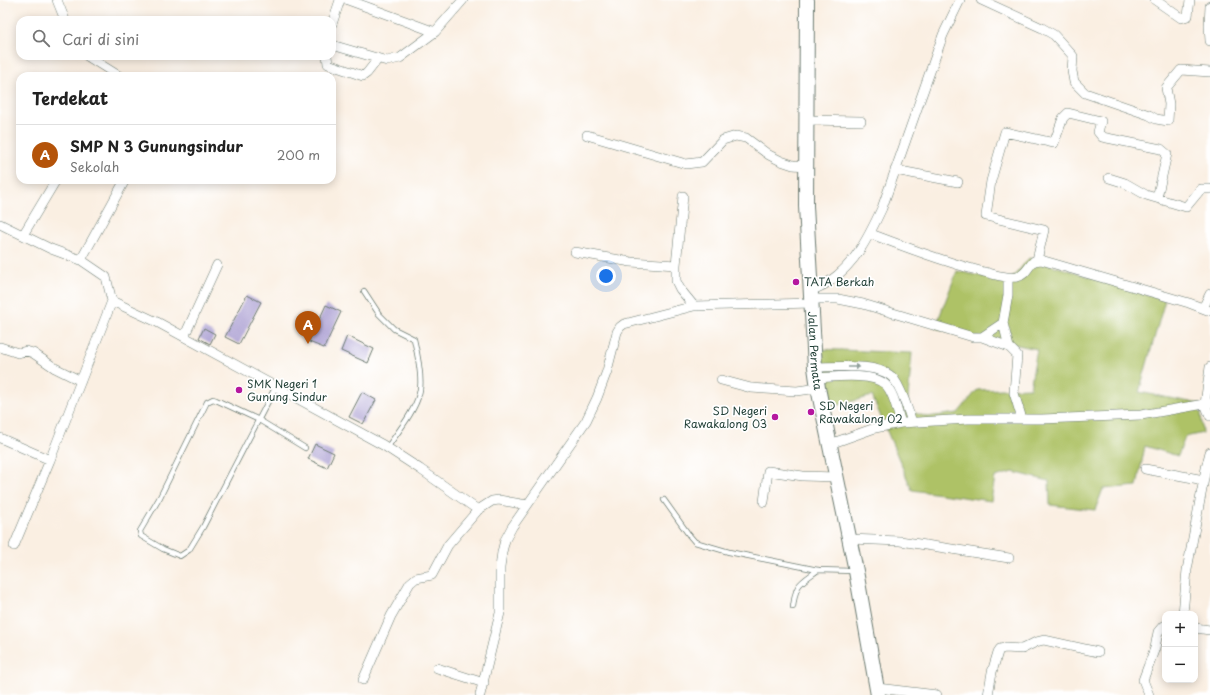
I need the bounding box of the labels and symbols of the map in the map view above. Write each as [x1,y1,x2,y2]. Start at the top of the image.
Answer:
your location [596,266,616,286]
place label: TATA Berkah [804,273,875,290]
marker: TATA Berkah [791,277,801,287]
pin: A [295,311,321,344]
street label: Jalan Permata [804,311,827,391]
one-way arrow [848,364,861,370]
place label: SMK Negeri 1 Gunung Sindur [247,375,327,405]
marker: SMK Negeri 1 Gunung Sindur [234,385,244,395]
place label: SD Negeri Rawakalong 02 [819,397,903,427]
place label: SD Negeri Rawakalong 03 [684,402,767,432]
marker: SD Negeri Rawakalong 02 [806,407,816,417]
marker: SD Negeri Rawakalong 03 [770,412,780,422]

